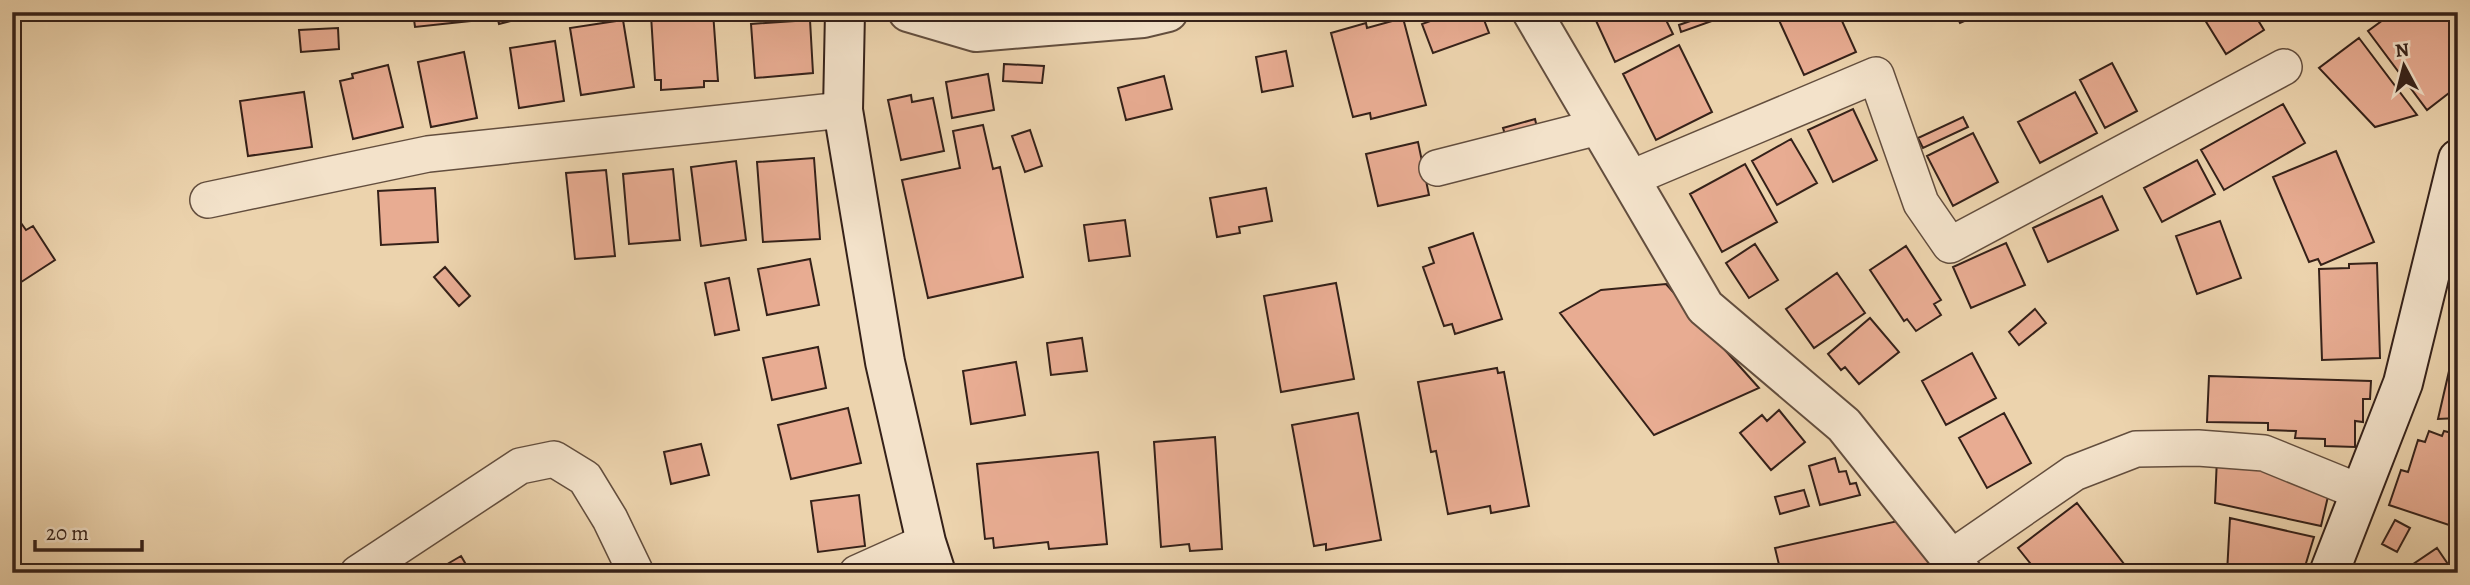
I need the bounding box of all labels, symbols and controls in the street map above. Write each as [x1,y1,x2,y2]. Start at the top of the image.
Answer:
north arrow [2368,32,2438,102]
text: N [2394,36,2411,64]
scale bar [35,508,142,552]
text: 20 m [46,519,89,547]

